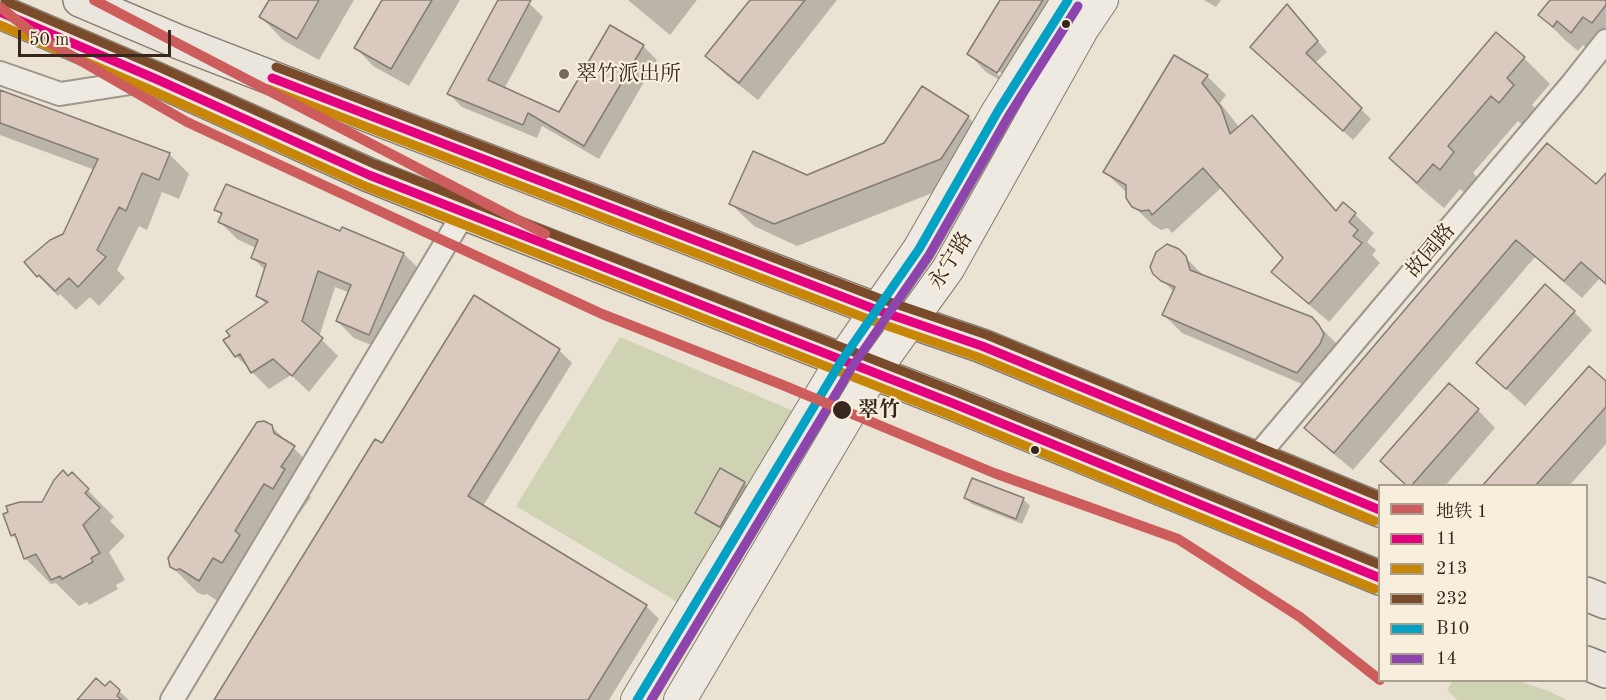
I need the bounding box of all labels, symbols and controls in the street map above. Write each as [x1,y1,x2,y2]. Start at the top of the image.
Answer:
scale bar [21,18,174,56]
unlabelled marker [1060,18,1072,30]
text: 50 m [29,31,69,49]
place label: 翠竹派出所 [576,61,681,87]
marker: 翠竹派出所 [557,67,571,81]
street label: 故园路 [1401,219,1461,283]
street label: 永宁路 [924,228,978,294]
place label: 翠竹 [858,397,900,423]
marker: 翠竹 [831,399,853,421]
unlabelled marker [1029,444,1041,456]
legend [1378,484,1588,682]
text: 地铁 1 [1436,503,1487,521]
text: 11 [1436,530,1457,548]
text: 213 [1436,560,1467,578]
text: 232 [1436,590,1467,608]
text: B10 [1436,620,1469,638]
text: 14 [1436,650,1457,668]

